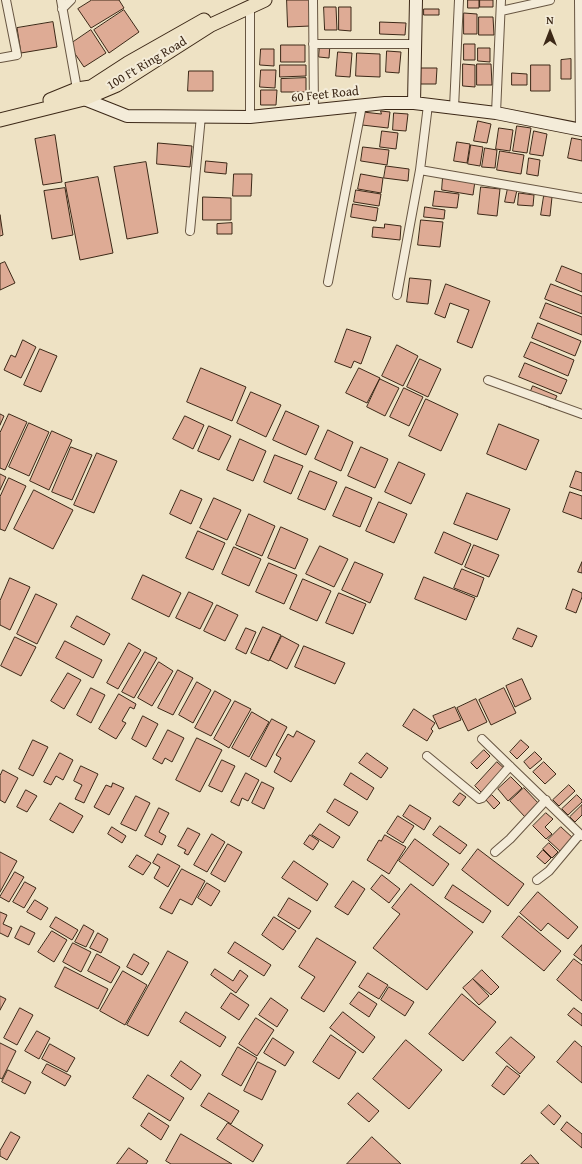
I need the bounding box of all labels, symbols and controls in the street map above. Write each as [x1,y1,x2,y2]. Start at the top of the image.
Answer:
north arrow [530,12,570,52]
text: N [546,12,554,28]
street label: 100 Ft Ring Road [104,34,190,94]
street label: 60 Feet Road [290,84,360,106]

